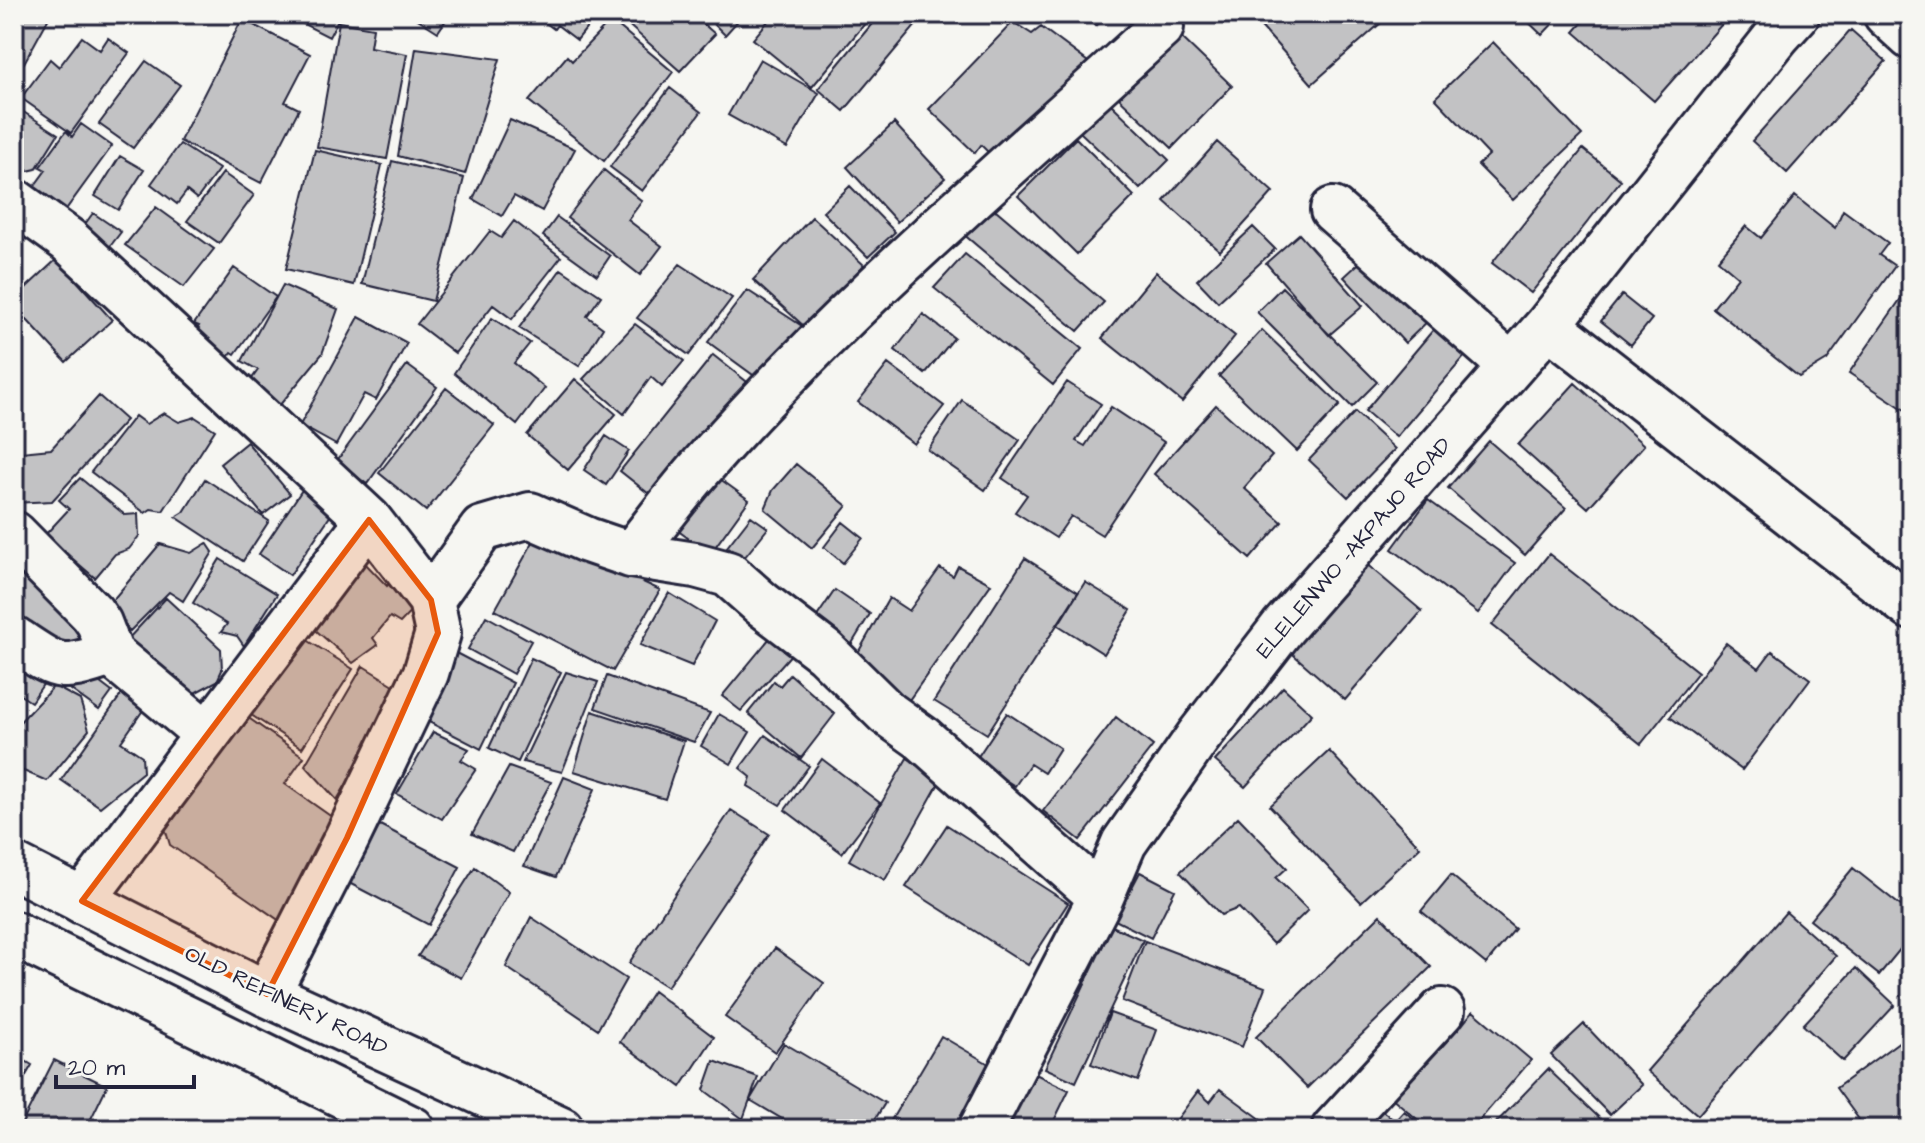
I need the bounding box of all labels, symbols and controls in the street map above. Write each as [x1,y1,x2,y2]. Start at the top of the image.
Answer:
street label: ELELENWO -AKPAJO ROAD [1249,431,1459,665]
street label: OLD REFINERY ROAD [179,938,393,1064]
scale bar [56,1039,194,1089]
text: 20 m [68,1051,125,1085]

